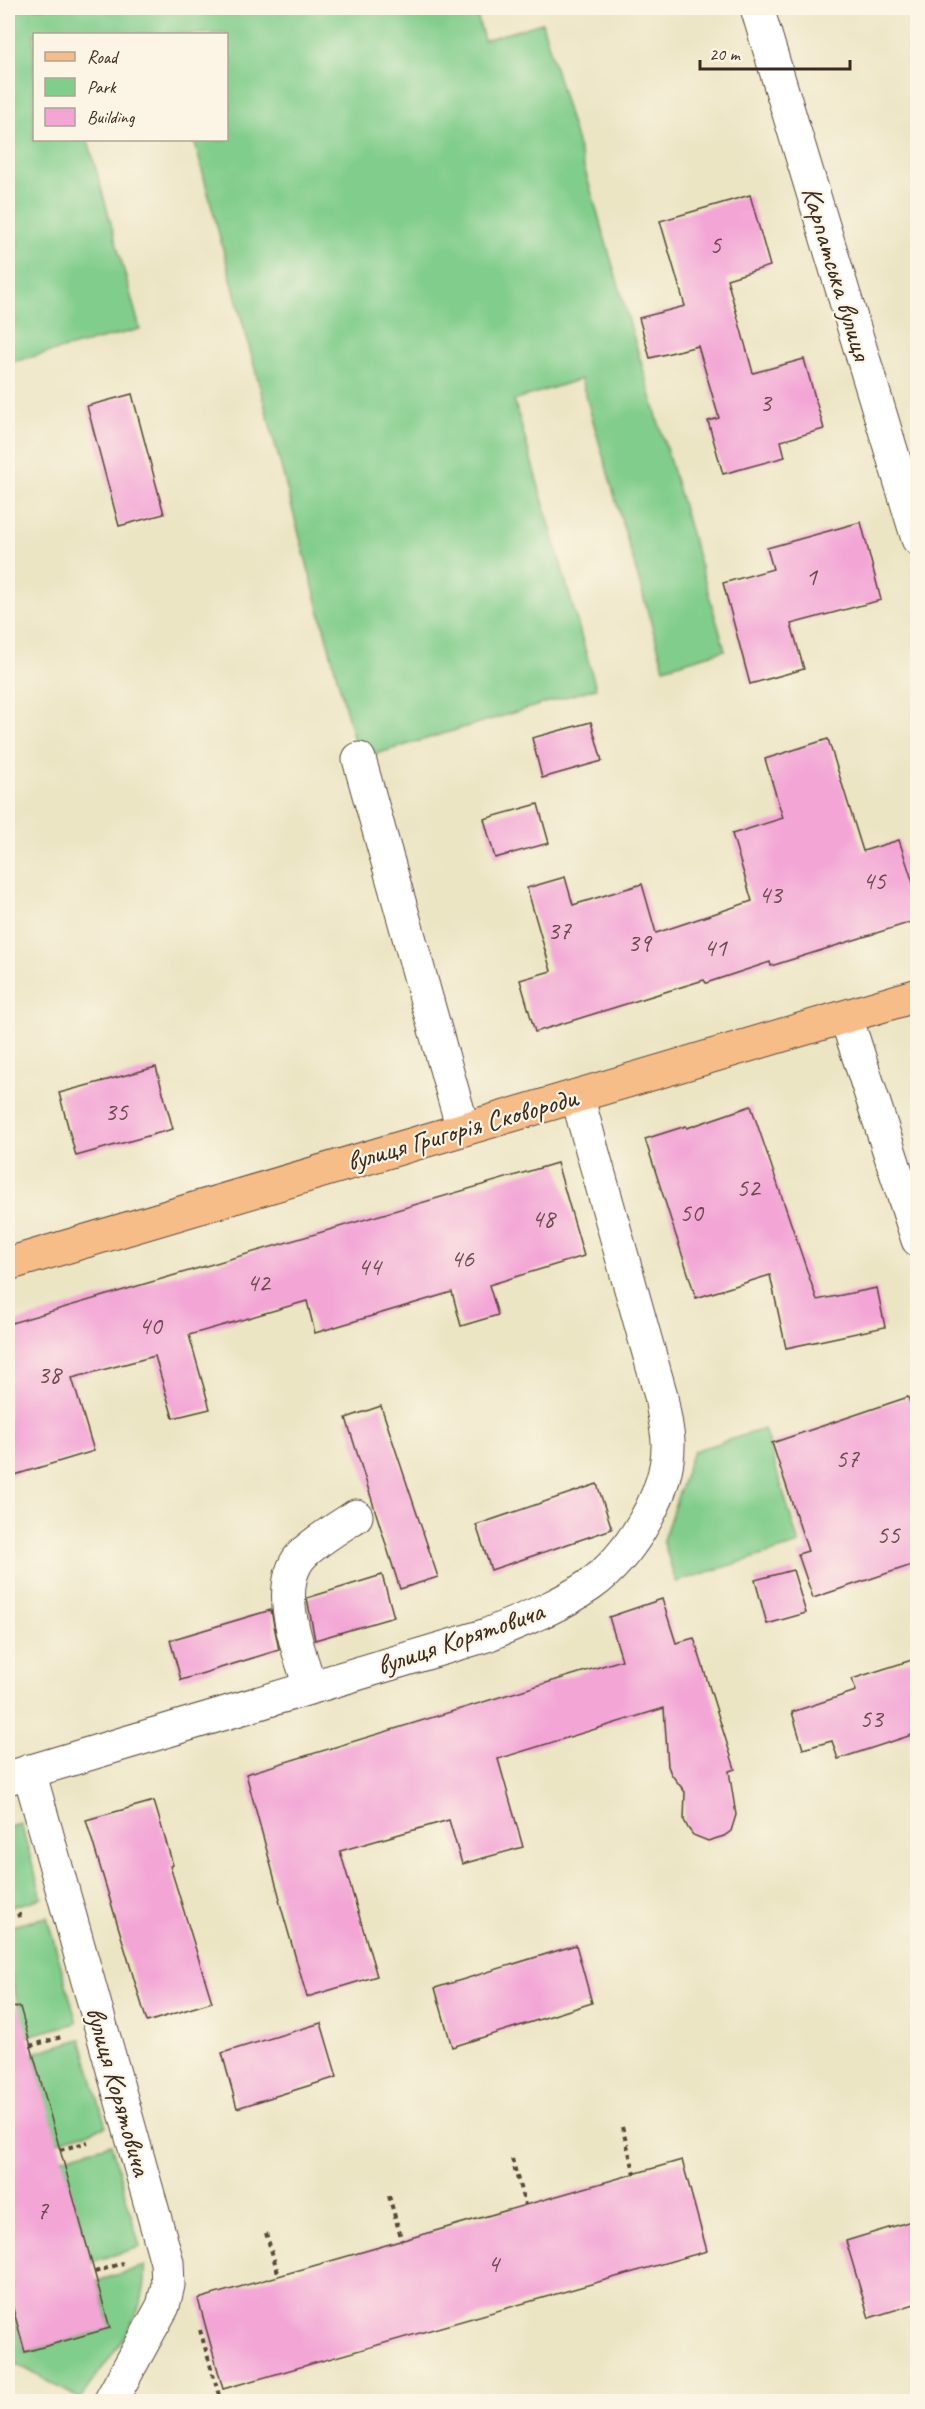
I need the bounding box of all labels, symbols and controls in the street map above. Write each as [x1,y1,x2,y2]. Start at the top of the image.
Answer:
legend [33,33,228,141]
scale bar [700,33,850,71]
text: 20 m [709,43,742,65]
text: Road [87,46,120,68]
text: Park [87,76,117,98]
text: Building [87,106,136,128]
street label: Карпатська вулиця [794,182,881,366]
house number: 5 [709,228,722,261]
house number: 3 [759,386,773,419]
house number: 1 [805,560,818,593]
house number: 45 [862,864,887,897]
house number: 43 [758,878,784,911]
house number: 37 [547,914,572,947]
house number: 39 [627,926,653,959]
house number: 41 [703,931,728,964]
street label: вулиця Григорія Сковороди [343,1079,583,1179]
house number: 35 [104,1095,129,1128]
house number: 52 [736,1171,762,1204]
house number: 50 [679,1196,705,1229]
house number: 48 [531,1202,557,1235]
house number: 46 [450,1242,475,1275]
house number: 44 [357,1250,383,1283]
house number: 42 [246,1266,272,1299]
house number: 40 [138,1309,164,1342]
house number: 38 [37,1358,63,1391]
house number: 57 [835,1442,860,1475]
house number: 55 [876,1518,901,1551]
street label: вулиця Корятовича [372,1593,550,1683]
house number: 53 [859,1702,885,1735]
street label: вулиця Корятовича [78,2002,160,2181]
house number: 7 [36,2194,49,2227]
house number: 4 [487,2247,501,2280]

